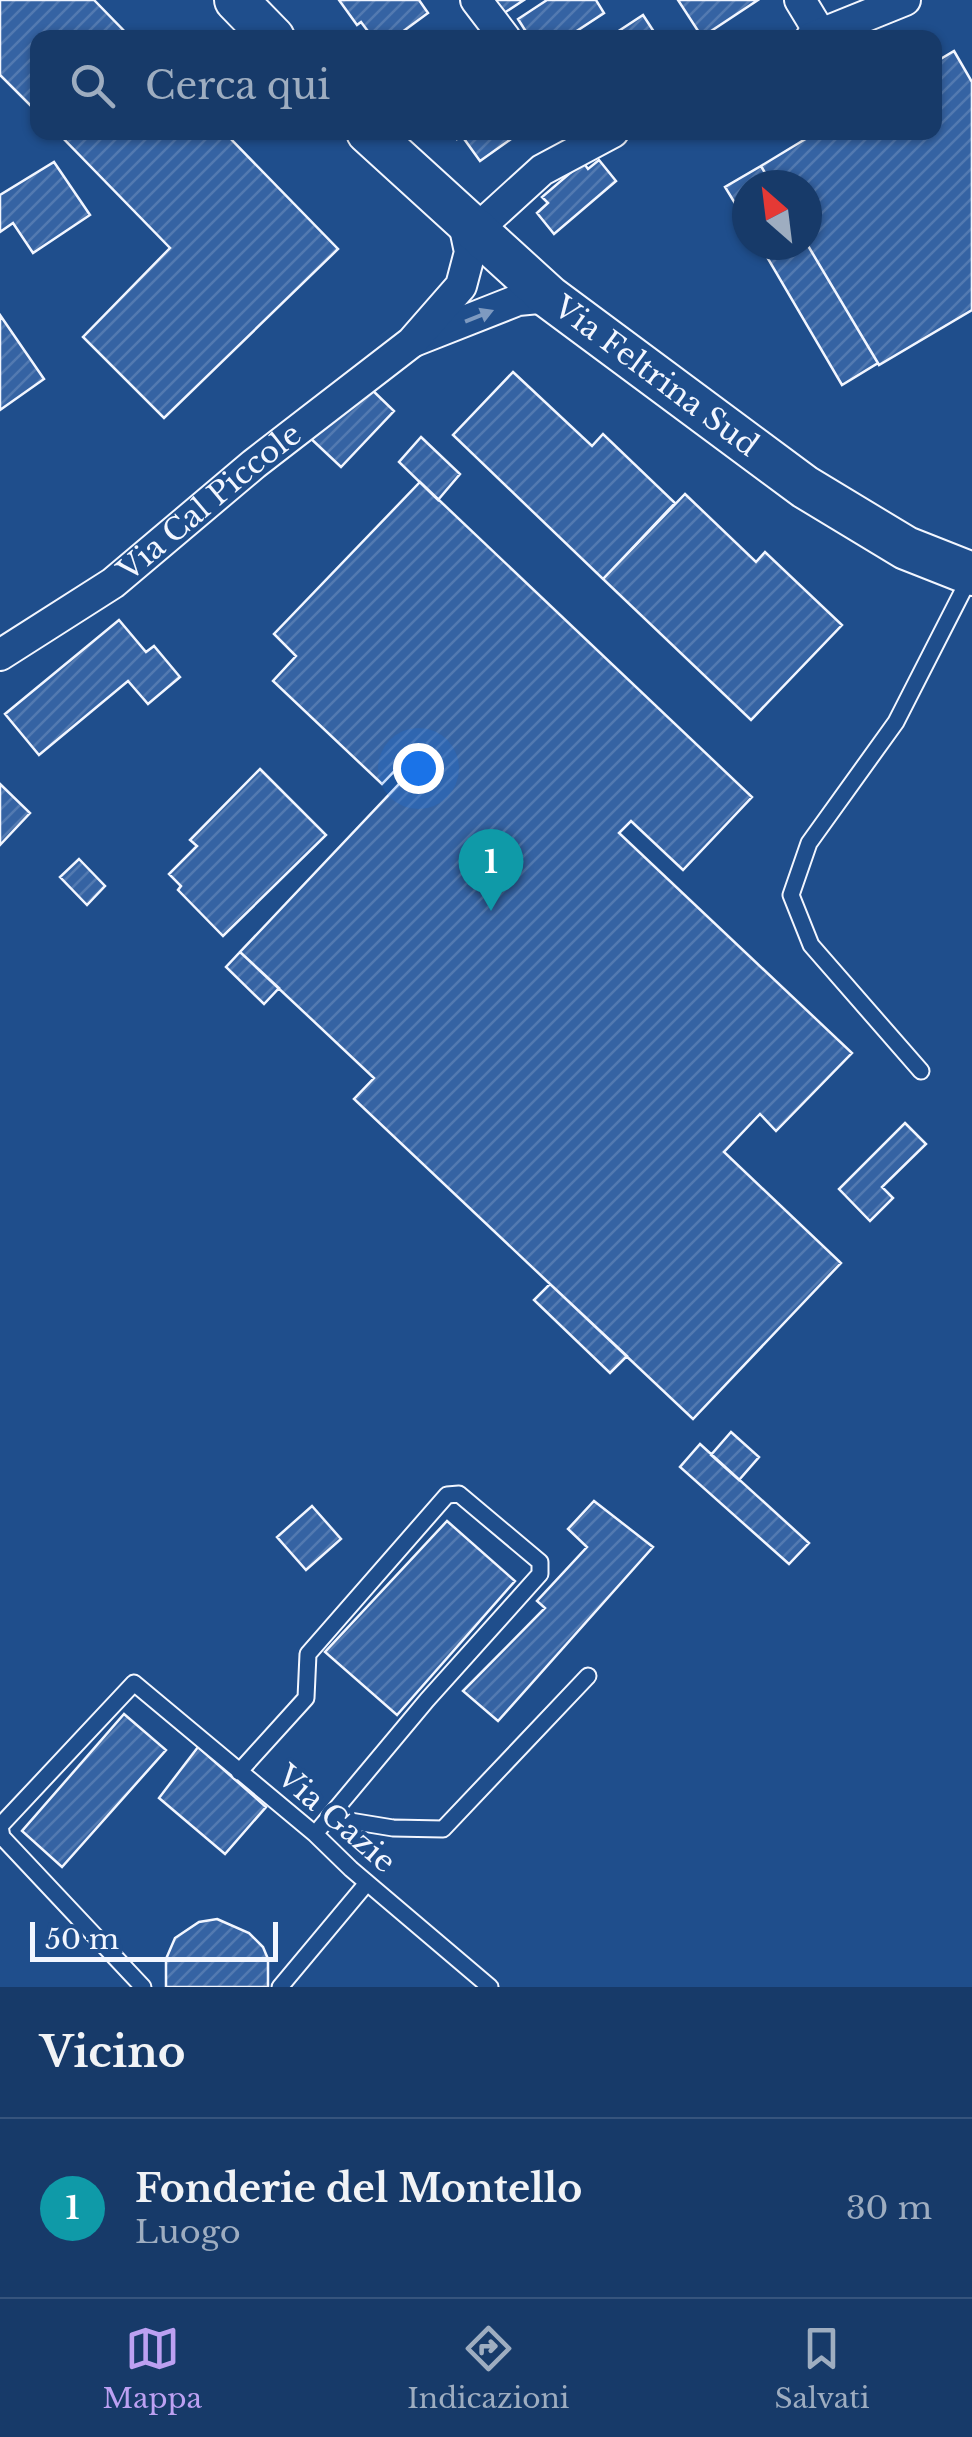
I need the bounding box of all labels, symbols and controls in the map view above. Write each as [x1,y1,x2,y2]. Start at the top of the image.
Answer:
search box [30,30,942,140]
icon: search [65,58,120,113]
text: Cerca qui [145,62,330,109]
north arrow [732,170,822,260]
street label: Via Feltrina Sud [546,287,766,464]
one-way arrow [465,307,495,323]
street label: Via Cal Piccole [110,415,309,589]
your location [393,743,444,794]
pin: 1 [458,828,524,911]
street label: Via Gazie [269,1756,403,1880]
scale bar [30,1917,278,1962]
text: 50 m [45,1922,119,1957]
text: Vicino [40,2026,185,2078]
text: Fonderie del Montello [135,2165,582,2212]
text: 1 [66,2188,79,2228]
text: 30 m [846,2188,932,2228]
text: Luogo [135,2212,241,2252]
tab: Mappa [103,2321,202,2416]
tab: Indicazioni [407,2321,569,2416]
tab: Salvati [775,2321,869,2416]

